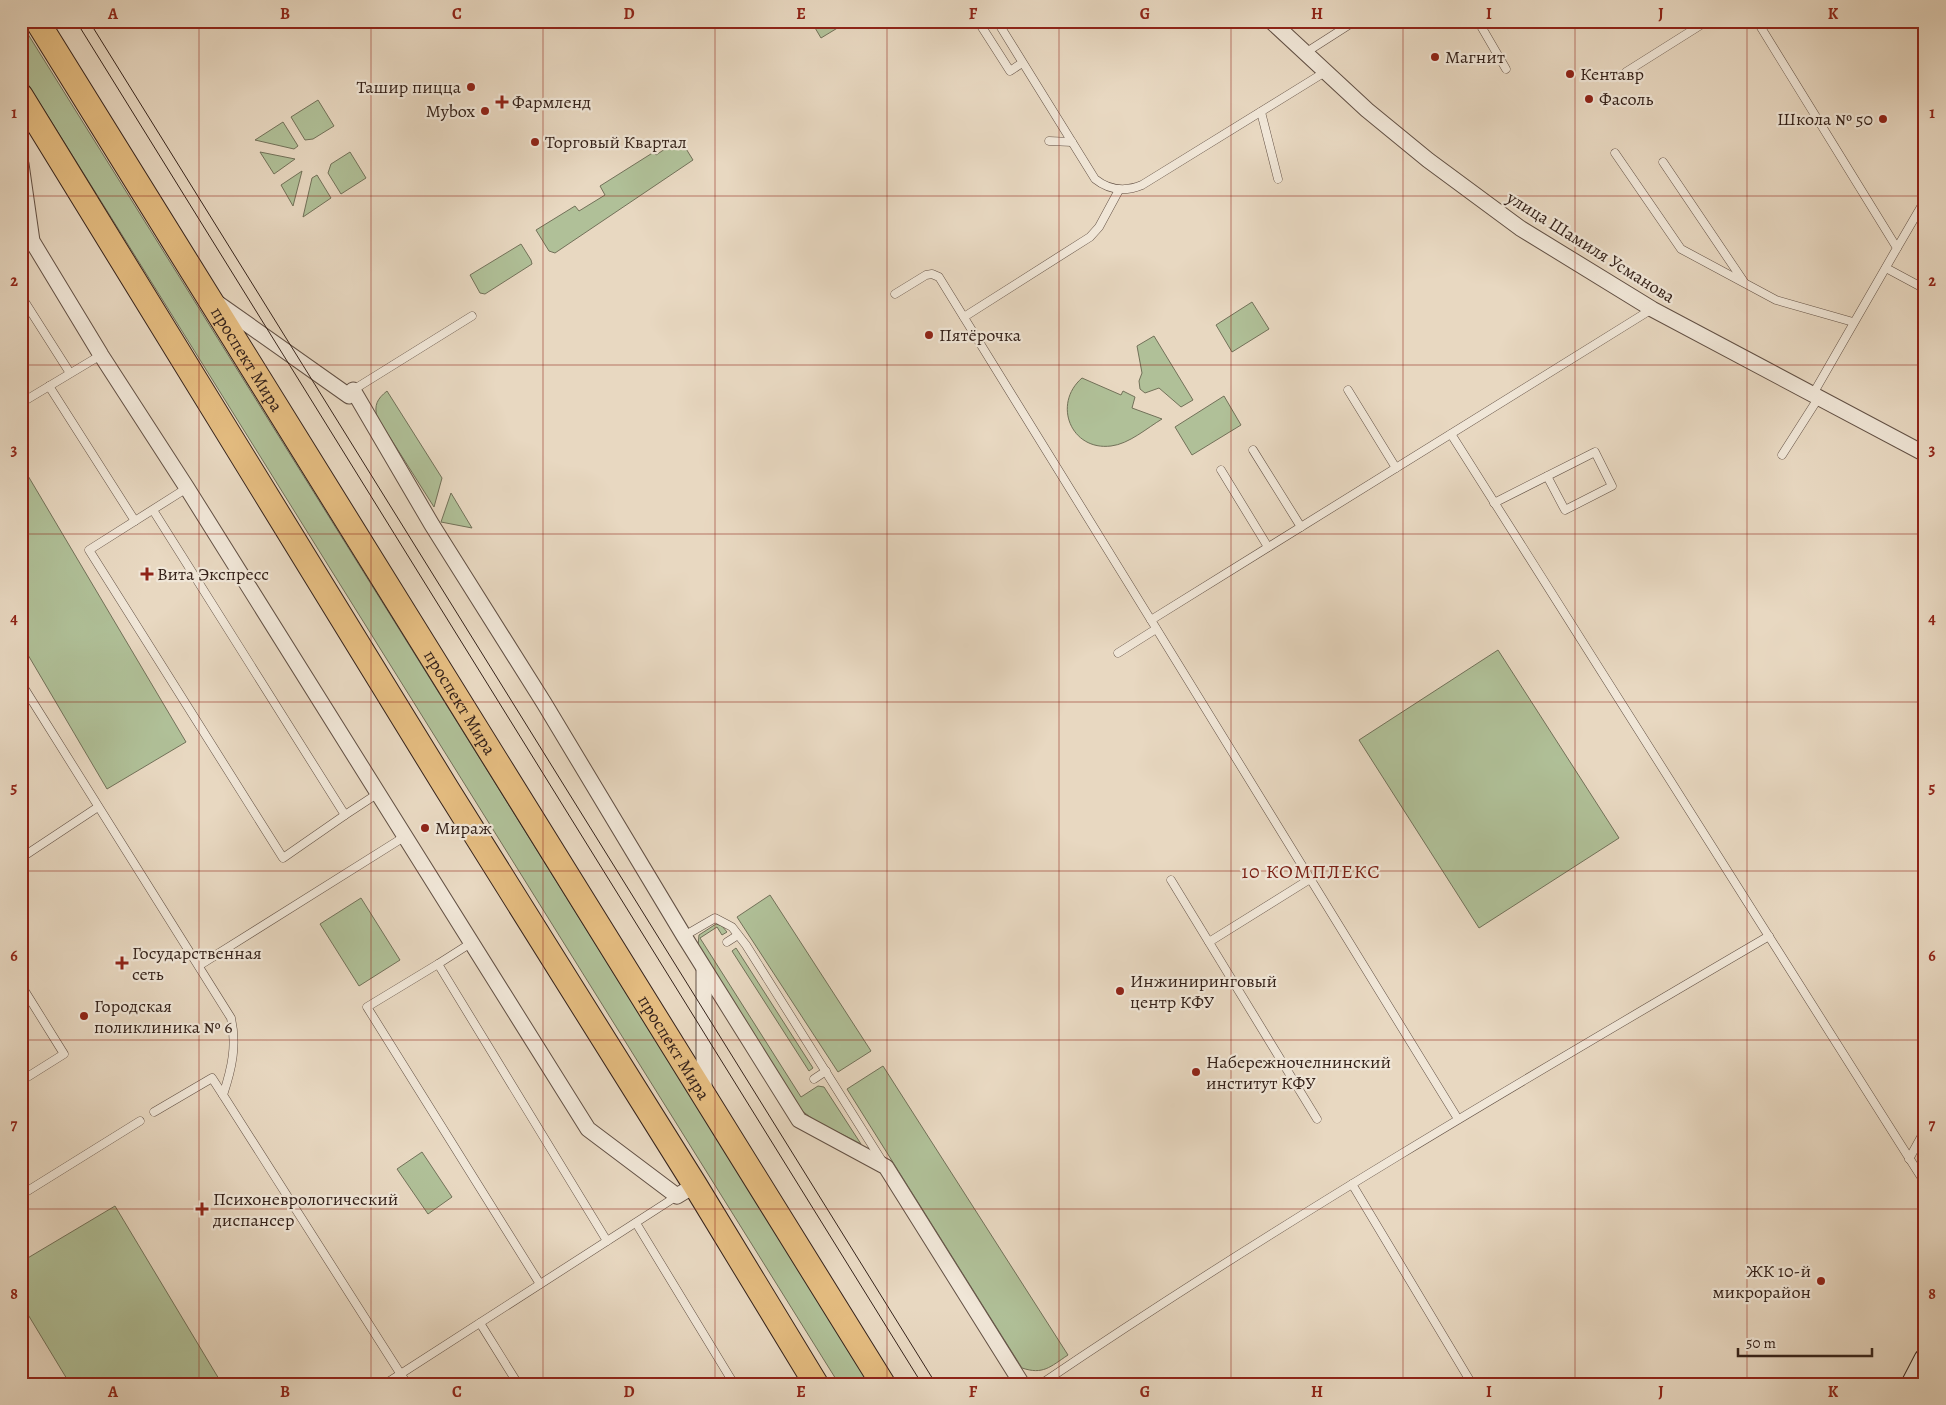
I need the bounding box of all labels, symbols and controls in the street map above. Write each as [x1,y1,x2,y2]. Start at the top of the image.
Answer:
text: A [107,3,119,25]
text: B [280,3,290,25]
text: C [452,3,462,25]
text: D [623,3,635,25]
text: E [796,3,806,25]
text: F [969,3,978,25]
text: G [1140,3,1150,25]
text: H [1311,3,1323,25]
text: I [1486,3,1492,25]
text: J [1658,3,1664,25]
text: K [1828,3,1839,25]
place label: Магнит [1445,45,1505,69]
marker: Магнит [1429,51,1441,63]
place label: Кентавр [1580,62,1644,86]
marker: Кентавр [1564,68,1576,80]
place label: Ташир пицца [356,75,462,99]
marker: Ташир пицца [465,81,477,93]
place label: Фасоль [1599,87,1654,111]
place label: Фармленд [512,90,591,114]
marker: Фасоль [1583,93,1595,105]
marker: Фармленд [496,96,508,108]
place label: Mybox [426,99,475,123]
text: 1 [11,102,17,124]
text: 1 [1929,102,1935,124]
marker: Mybox [479,105,491,117]
place label: Школа № 50 [1777,107,1873,131]
marker: Школа № 50 [1877,113,1889,125]
place label: Торговый Квартал [545,130,687,154]
marker: Торговый Квартал [529,136,541,148]
street label: улица Шамиля Усманова [1501,185,1680,309]
text: 2 [10,270,18,292]
text: 2 [1928,270,1936,292]
street label: проспект Мира [205,302,289,417]
place label: Пятёрочка [939,323,1022,347]
marker: Пятёрочка [923,329,935,341]
text: 3 [11,439,18,461]
text: 3 [1929,439,1936,461]
place label: Вита Экспресс [157,562,269,586]
marker: Вита Экспресс [141,568,153,580]
text: 4 [10,608,18,630]
text: 4 [1928,608,1936,630]
street label: проспект Мира [418,645,502,760]
text: 5 [11,777,18,799]
text: 5 [1929,777,1936,799]
place label: Мираж [435,816,492,840]
marker: Мираж [419,822,431,834]
district label: 10 КОМПЛЕКС [1241,858,1381,885]
place label: Государственная сеть [132,941,262,986]
text: 6 [10,945,18,967]
text: 6 [1928,945,1936,967]
marker: Государственная сеть [116,957,128,969]
place label: Инжиниринговый центр КФУ [1130,969,1277,1014]
marker: Инжиниринговый центр КФУ [1114,985,1126,997]
street label: проспект Мира [632,990,716,1105]
place label: Городская поликлиника № 6 [94,994,233,1039]
marker: Городская поликлиника № 6 [78,1010,90,1022]
place label: Набережночелнинский институт КФУ [1206,1050,1391,1095]
marker: Набережночелнинский институт КФУ [1190,1066,1202,1078]
text: 7 [11,1114,18,1136]
text: 7 [1929,1114,1936,1136]
place label: Психоневрологический диспансер [212,1187,398,1232]
marker: Психоневрологический диспансер [195,1202,209,1216]
place label: ЖК 10-й микрорайон [1713,1259,1811,1304]
marker: ЖК 10-й микрорайон [1815,1275,1827,1287]
text: 8 [10,1283,18,1305]
text: 8 [1928,1283,1936,1305]
scale bar [1738,1325,1872,1357]
text: 50 m [1746,1333,1776,1353]
text: A [107,1381,119,1403]
text: B [280,1381,290,1403]
text: C [452,1381,462,1403]
text: D [623,1381,635,1403]
text: E [796,1381,806,1403]
text: F [969,1381,978,1403]
text: G [1140,1381,1150,1403]
text: H [1311,1381,1323,1403]
text: I [1486,1381,1492,1403]
text: J [1658,1381,1664,1403]
text: K [1828,1381,1839,1403]

